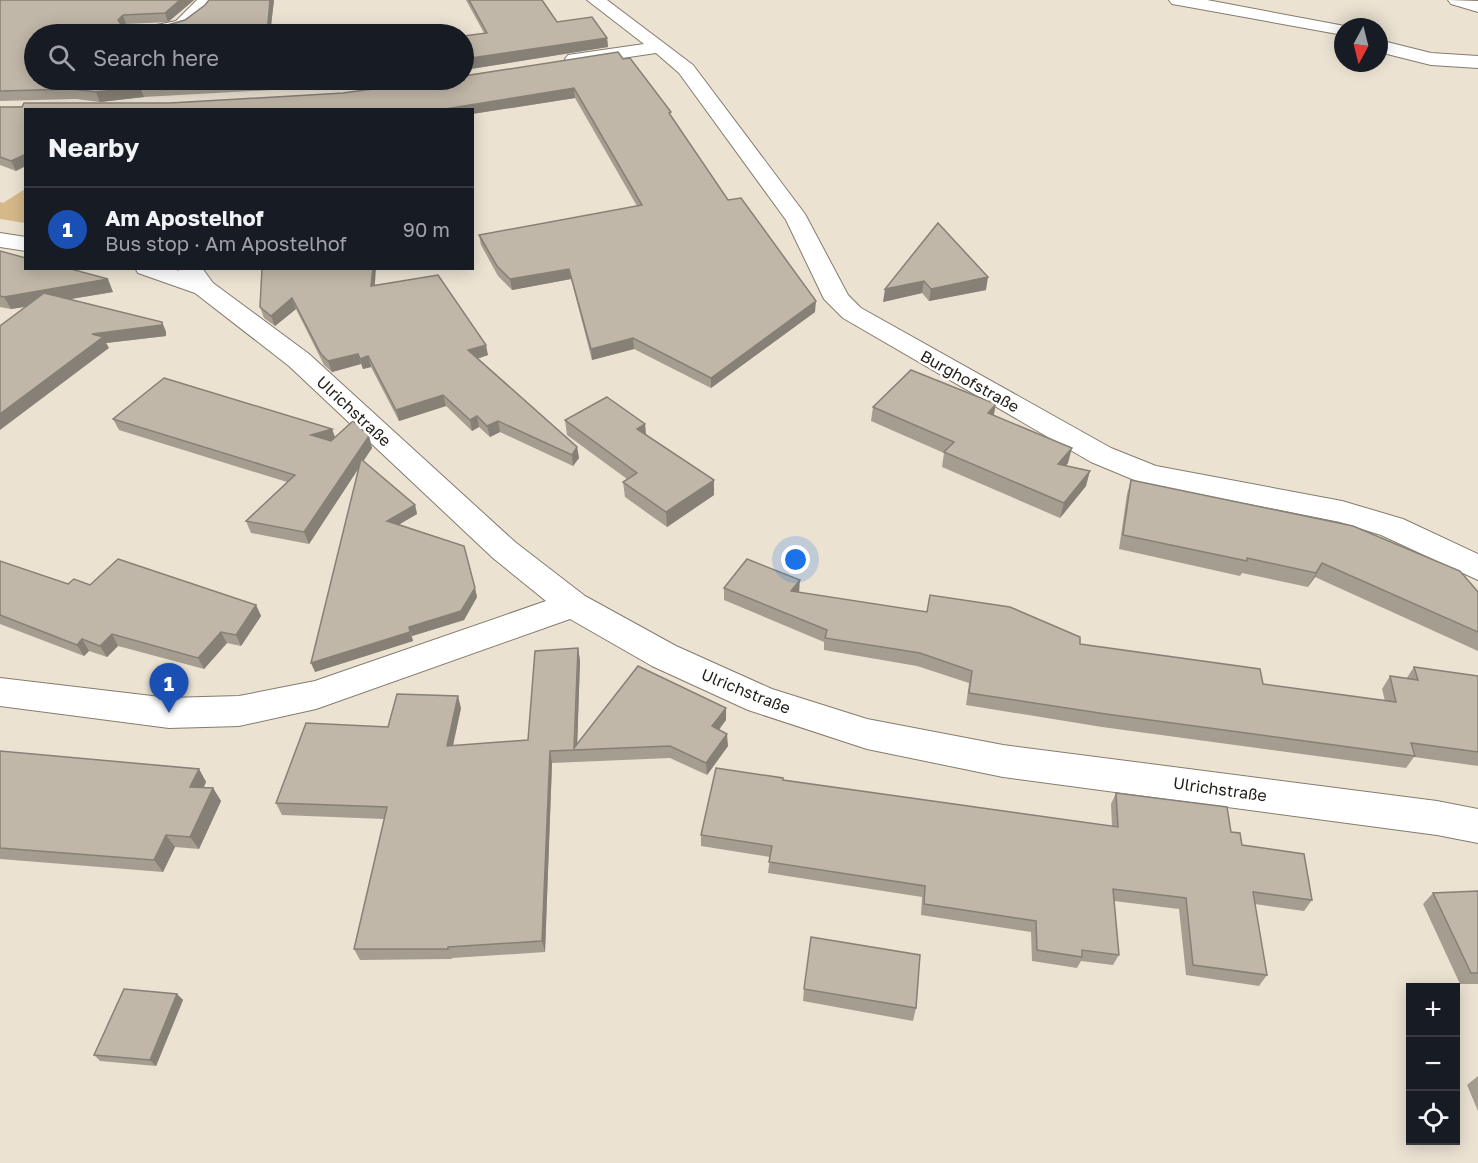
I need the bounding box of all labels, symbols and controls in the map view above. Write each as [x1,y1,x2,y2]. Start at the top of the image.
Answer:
north arrow [1334,18,1388,72]
search box [24,24,474,90]
icon: search [45,41,78,74]
text: Search here [93,44,219,71]
text: Nearby [48,132,139,163]
text: Am Apostelhof [105,204,264,231]
text: 1 [62,217,73,241]
text: 90 m [403,217,450,241]
text: Bus stop · Am Apostelhof [105,231,347,255]
street label: Burghofstraße [917,346,1023,416]
street label: Ulrichstraße [313,371,395,451]
your location [781,545,810,574]
pin: 1 [150,664,188,713]
street label: Ulrichstraße [698,664,794,718]
street label: Ulrichstraße [1172,773,1268,805]
map controls [1406,983,1460,1145]
button: + [1406,983,1460,1037]
button: − [1406,1037,1460,1091]
button: locate [1406,1091,1460,1145]

